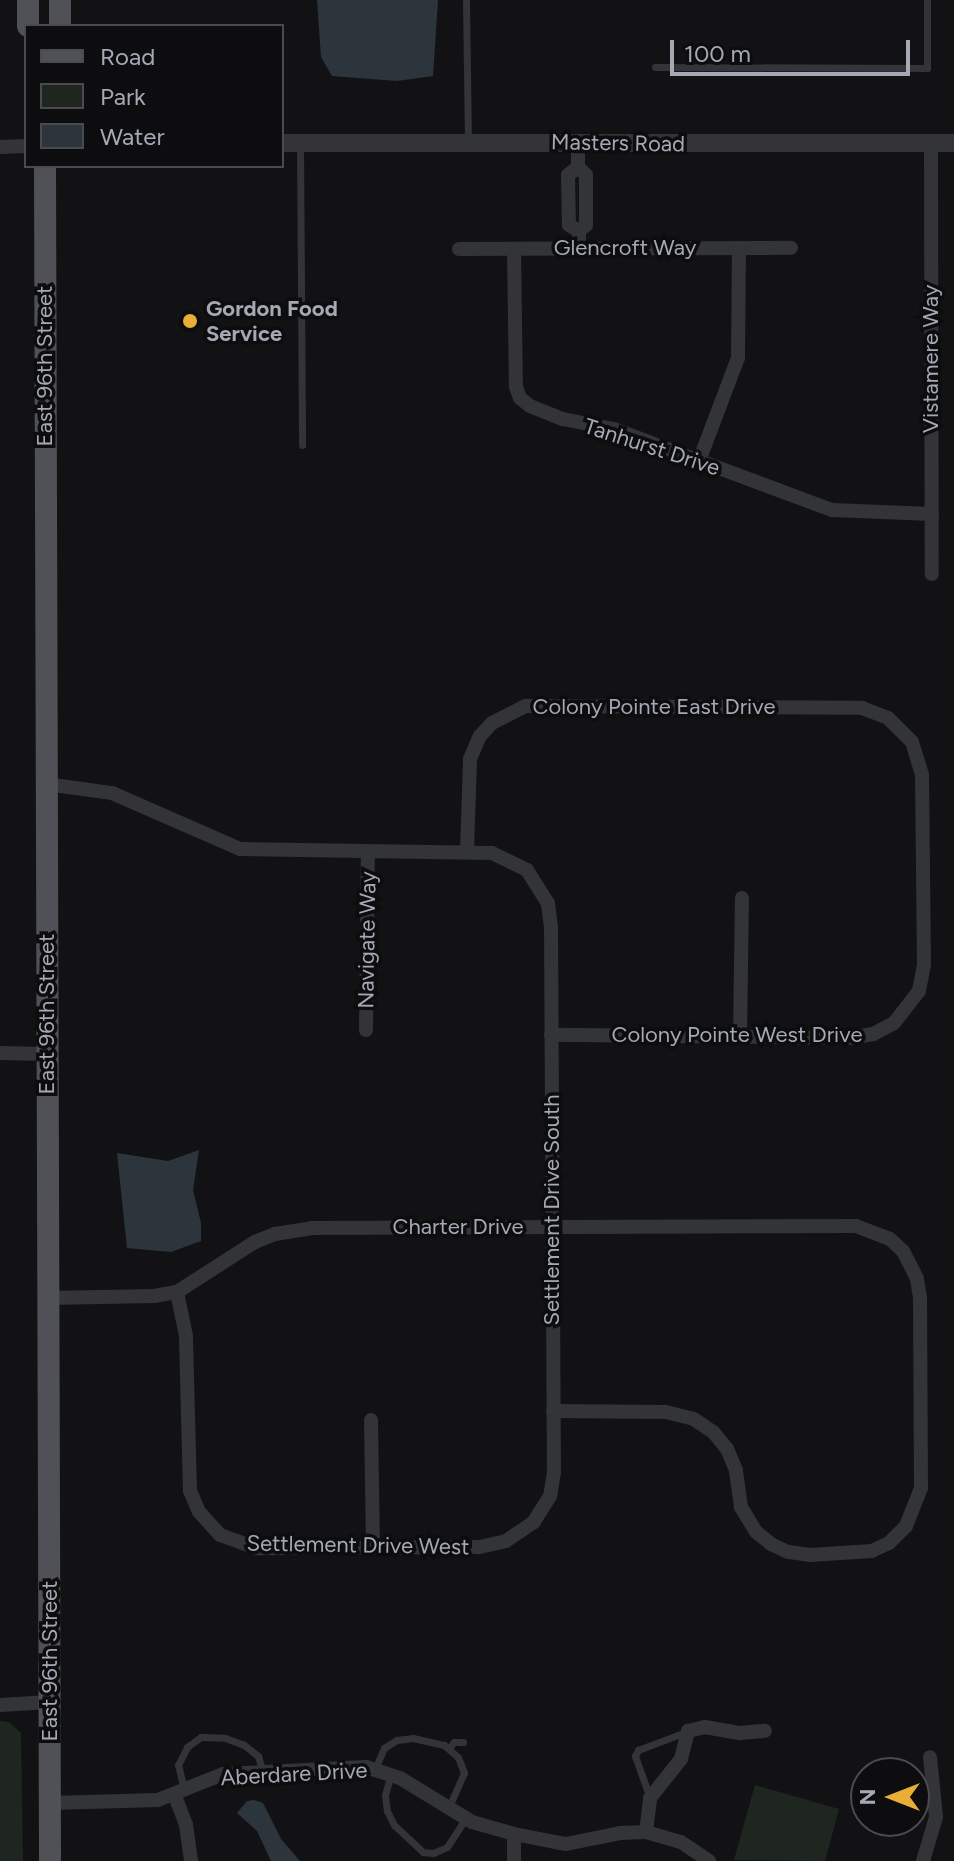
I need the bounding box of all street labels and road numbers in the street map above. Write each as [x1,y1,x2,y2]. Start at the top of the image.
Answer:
street label: Masters Road [551,129,685,157]
street label: Glencroft Way [554,235,696,261]
street label: Vistamere Way [918,285,944,433]
street label: East 96th Street [32,286,58,446]
street label: Tanhurst Drive [581,413,723,481]
street label: Colony Pointe East Drive [533,694,775,720]
street label: Navigate Way [353,871,381,1009]
street label: East 96th Street [34,934,60,1094]
street label: Colony Pointe West Drive [612,1022,862,1048]
street label: Settlement Drive South [539,1094,565,1326]
street label: Charter Drive [393,1214,523,1240]
street label: Settlement Drive West [246,1530,470,1560]
street label: East 96th Street [37,1581,63,1741]
street label: Aberdare Drive [220,1757,368,1791]

